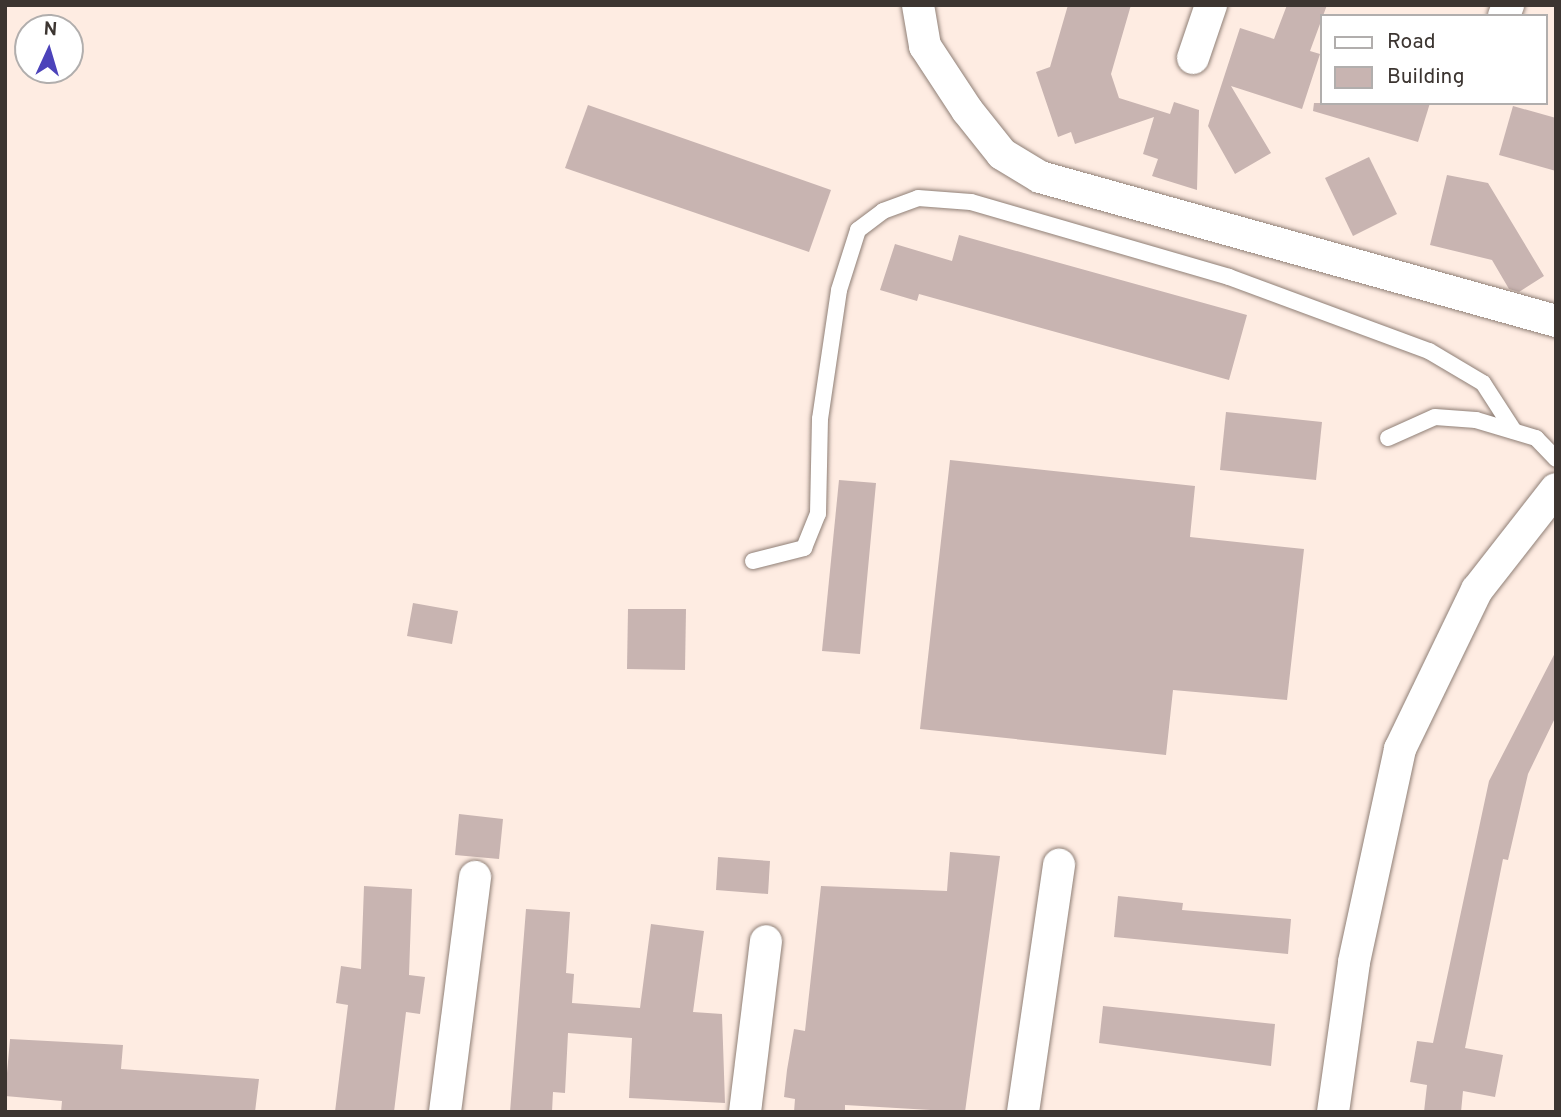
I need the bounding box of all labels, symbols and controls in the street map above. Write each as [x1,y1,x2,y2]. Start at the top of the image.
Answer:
north arrow [14,14,84,84]
legend [1320,14,1547,105]
text: N [43,18,58,42]
text: Road [1387,29,1436,56]
text: Building [1387,64,1465,91]

